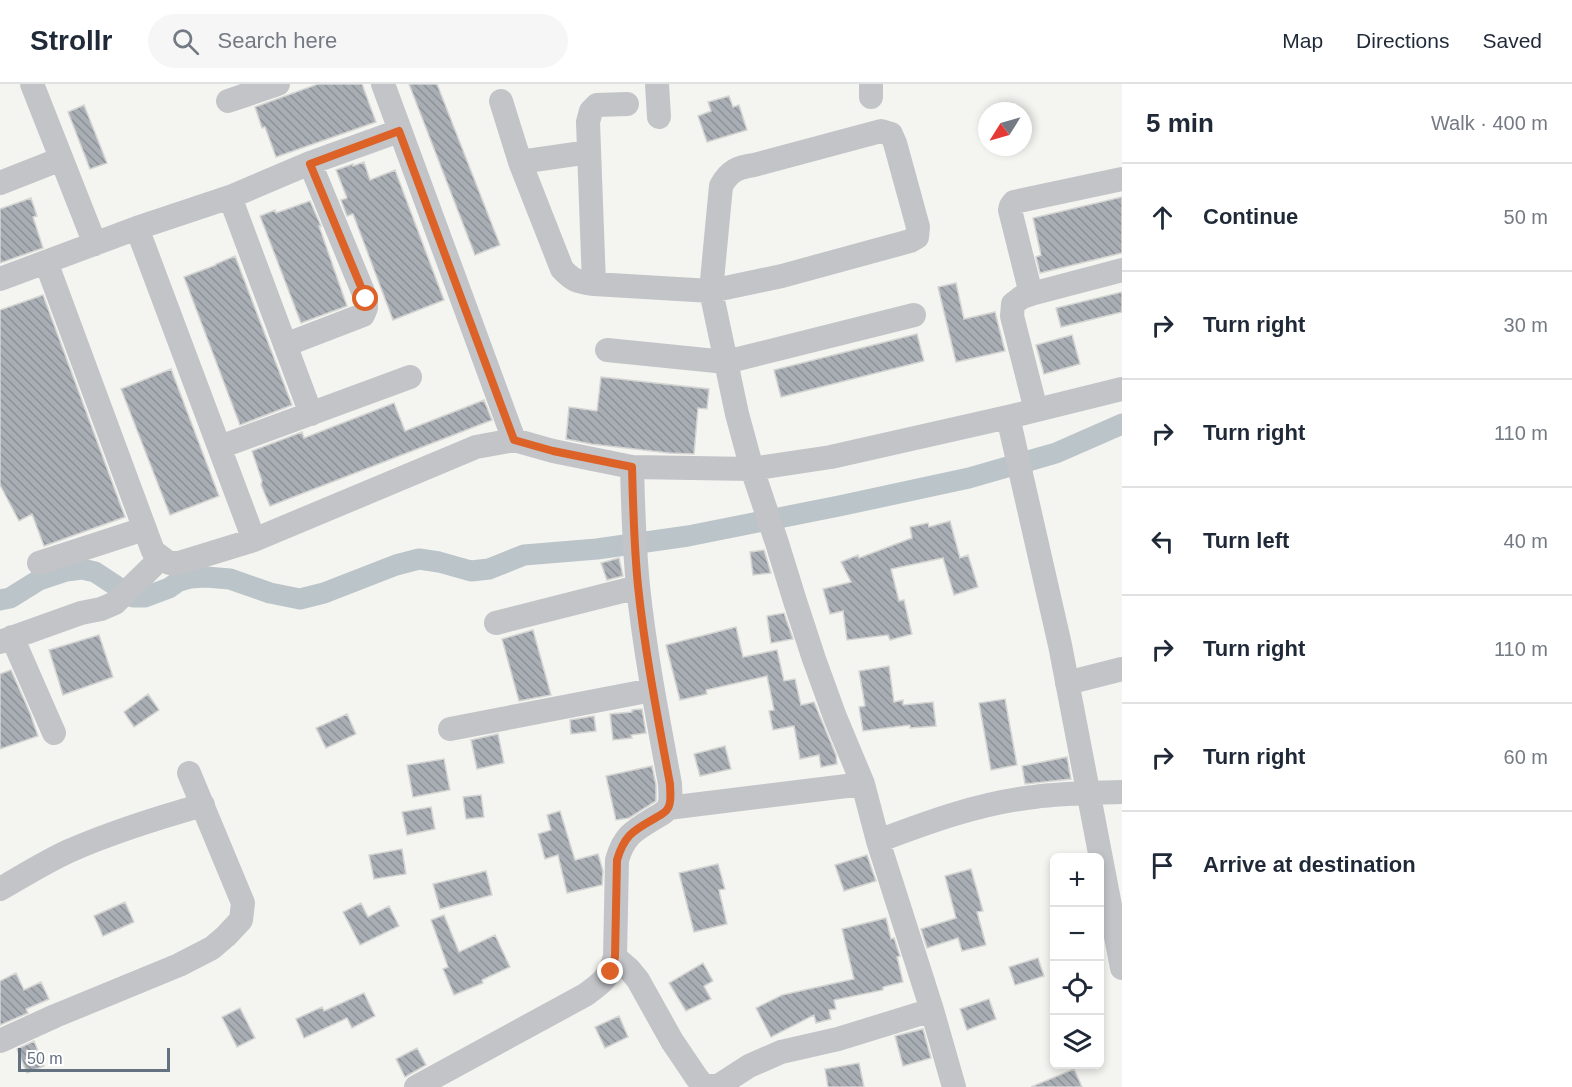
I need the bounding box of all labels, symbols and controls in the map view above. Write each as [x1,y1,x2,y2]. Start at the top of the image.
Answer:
search box [148,14,568,68]
text: Strollr [30,25,112,56]
icon: search [169,25,202,58]
text: Search here [217,28,337,53]
text: Map [1282,29,1323,52]
text: Directions [1356,29,1449,52]
text: Saved [1482,29,1542,52]
north arrow [978,102,1032,156]
text: 5 min [1146,108,1214,138]
text: Walk · 400 m [1431,112,1548,134]
icon: ahead [1146,201,1179,234]
text: Continue [1203,204,1298,229]
text: 50 m [1504,206,1548,228]
route start [352,285,378,311]
icon: right [1146,309,1179,342]
text: Turn right [1203,312,1305,337]
text: 30 m [1504,314,1548,336]
icon: right [1146,417,1179,450]
text: Turn right [1203,420,1305,445]
text: 110 m [1494,422,1548,444]
icon: left [1146,525,1179,558]
text: Turn left [1203,528,1289,553]
text: 40 m [1504,530,1548,552]
icon: right [1146,633,1179,666]
text: Turn right [1203,636,1305,661]
text: 110 m [1494,638,1548,660]
icon: right [1146,741,1179,774]
text: Turn right [1203,744,1305,769]
text: 60 m [1504,746,1548,768]
icon: arrive [1146,849,1179,882]
text: Arrive at destination [1203,852,1416,877]
map controls [1050,853,1104,1069]
button: + [1050,853,1104,907]
button: − [1050,907,1104,961]
route end [597,958,623,984]
button: locate [1050,961,1104,1015]
button: layers [1050,1015,1104,1069]
scale bar [18,1045,170,1072]
text: 50 m [27,1050,63,1067]

